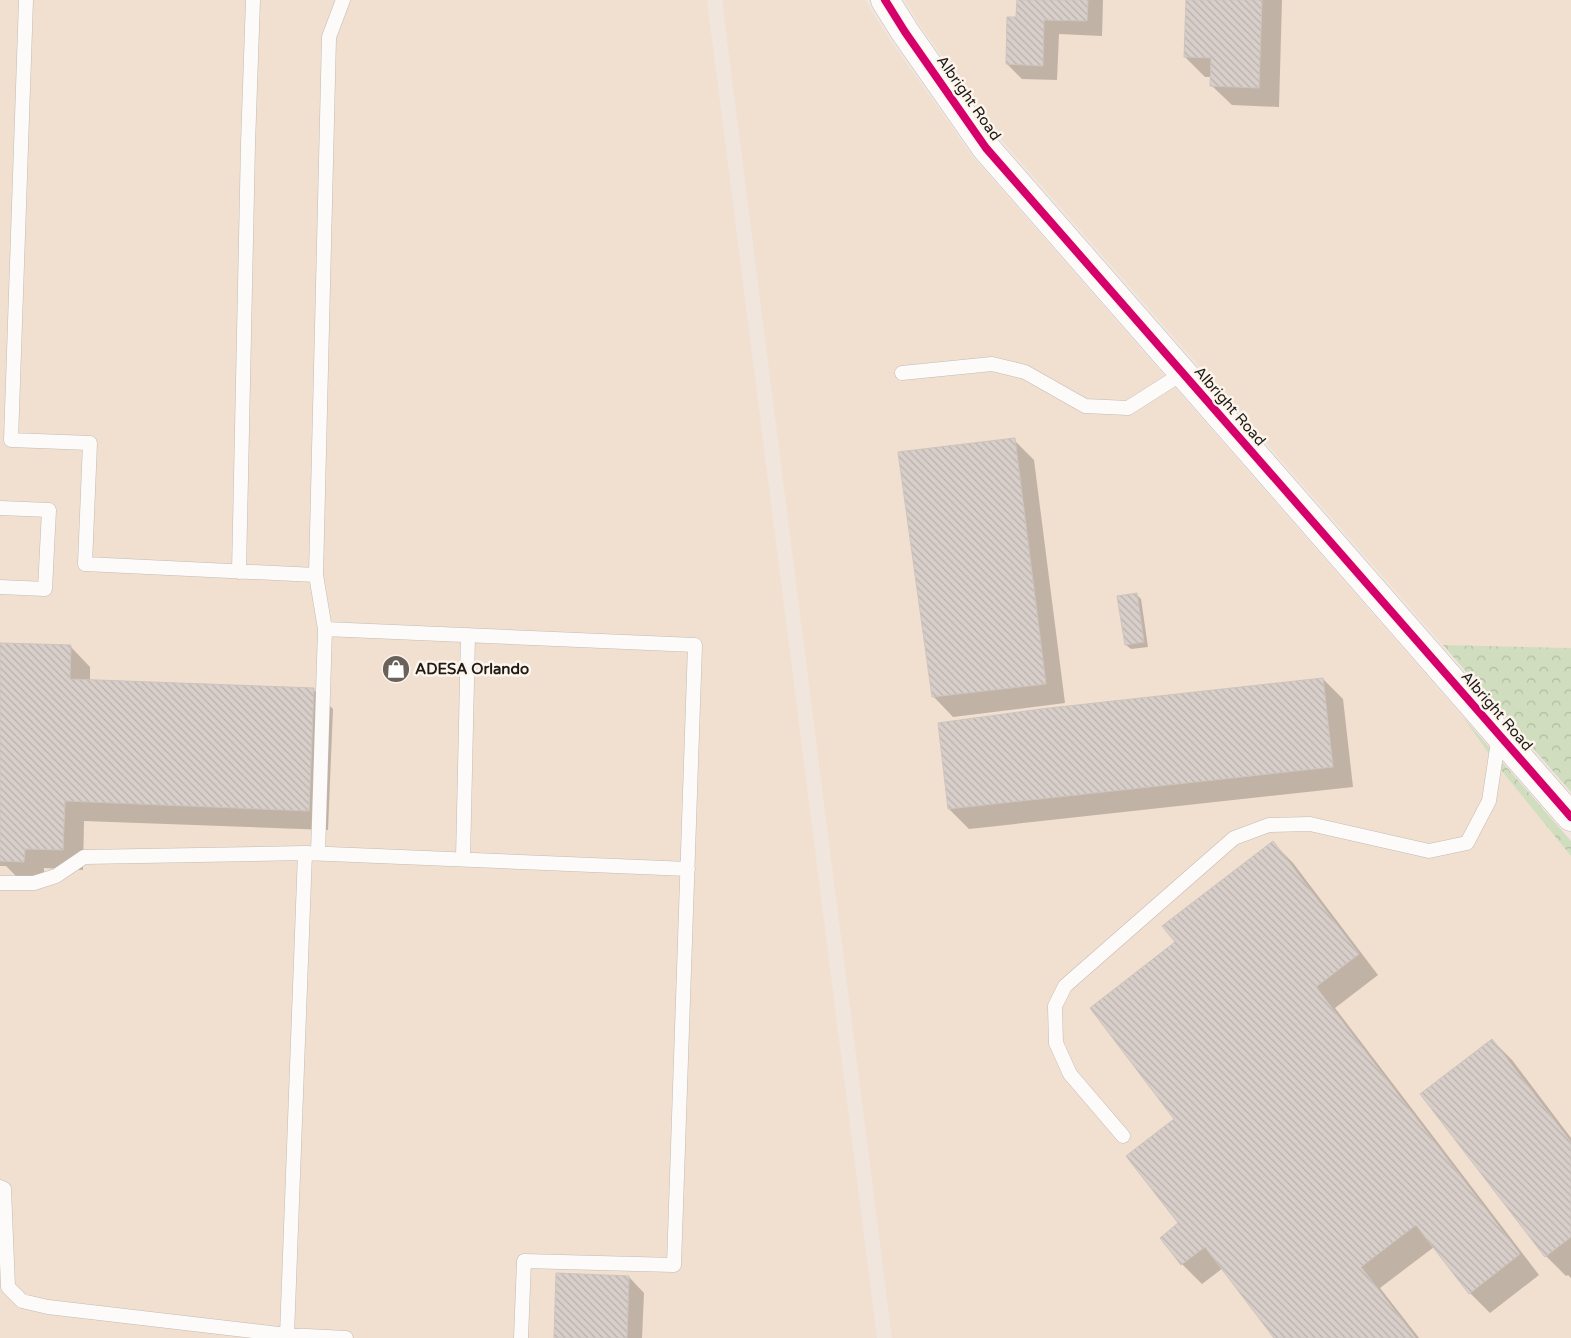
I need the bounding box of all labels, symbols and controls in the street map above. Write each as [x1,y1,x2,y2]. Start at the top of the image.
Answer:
street label: Albright Road [933,52,1005,144]
street label: Albright Road [1191,363,1269,449]
shop icon: ADESA Orlando [381,654,411,684]
place label: ADESA Orlando [415,660,529,678]
street label: Albright Road [1458,668,1536,754]

